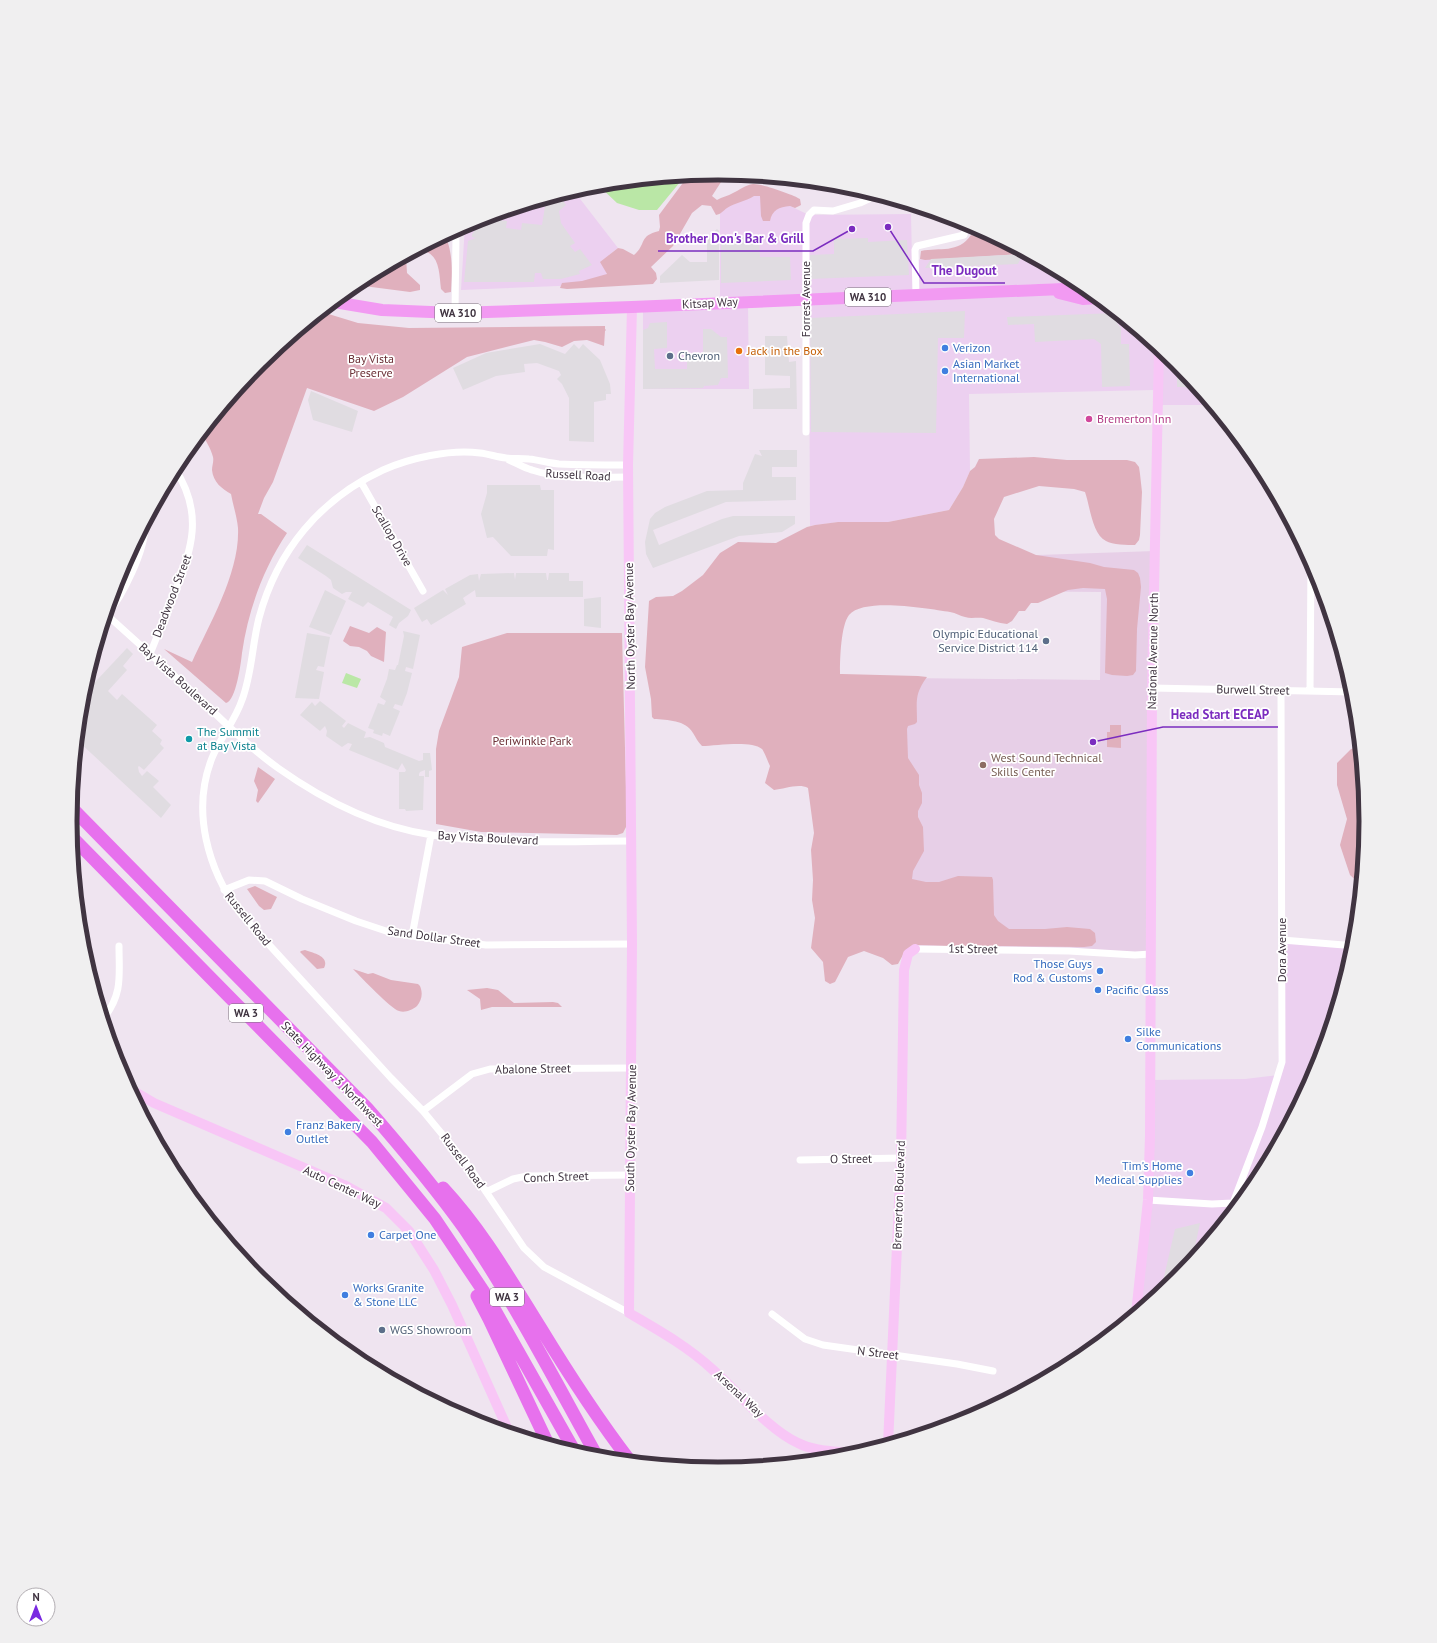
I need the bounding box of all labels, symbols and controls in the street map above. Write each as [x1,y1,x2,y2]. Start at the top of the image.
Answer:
callout: Brother Don's Bar & Grill [658,226,813,251]
text: Brother Don's Bar & Grill [666,230,804,247]
callout: The Dugout [924,258,1005,283]
street label: Forrest Avenue [798,261,813,337]
text: The Dugout [931,262,997,279]
road number: WA 310 [845,288,891,306]
street label: Kitsap Way [682,294,739,311]
road number: WA 310 [435,304,481,322]
place label: Verizon [952,340,991,355]
place label: Jack in the Box [746,343,823,358]
marker: Verizon [940,343,950,353]
marker: Jack in the Box [734,346,744,356]
place label: Chevron [678,348,720,363]
park label: Bay Vista Preserve [348,351,394,380]
marker: Chevron [665,351,675,361]
place label: Asian Market International [953,356,1020,385]
marker: Asian Market International [940,366,950,376]
place label: Bremerton Inn [1097,411,1171,426]
marker: Bremerton Inn [1084,414,1094,424]
street label: Russell Road [545,465,611,484]
street label: Scallop Drive [369,503,416,569]
street label: Deadwood Street [149,552,194,640]
street label: North Oyster Bay Avenue [621,562,638,690]
street label: National Avenue North [1144,592,1161,710]
place label: Olympic Educational Service District 114 [932,626,1038,655]
marker: Olympic Educational Service District 114 [1041,636,1051,646]
street label: Bay Vista Boulevard [136,639,221,718]
street label: Burwell Street [1216,681,1290,698]
callout: Head Start ECEAP [1163,702,1278,727]
text: Head Start ECEAP [1171,706,1270,723]
place label: The Summit at Bay Vista [197,724,259,753]
park label: Periwinkle Park [493,733,572,748]
marker: The Summit at Bay Vista [184,734,194,744]
place label: West Sound Technical Skills Center [991,750,1102,779]
marker: West Sound Technical Skills Center [978,760,988,770]
street label: Bay Vista Boulevard [437,827,539,848]
street label: Russell Road [222,889,275,949]
street label: Dora Avenue [1274,918,1289,982]
street label: Sand Dollar Street [387,923,482,950]
street label: 1st Street [948,941,998,956]
place label: Those Guys Rod & Customs [1013,956,1092,985]
marker: Those Guys Rod & Customs [1095,966,1105,976]
place label: Pacific Glass [1106,982,1169,997]
marker: Pacific Glass [1093,985,1103,995]
road number: WA 3 [229,1004,263,1022]
street label: State Highway 3 Northwest [278,1018,386,1129]
place label: Silke Communications [1136,1024,1221,1053]
marker: Silke Communications [1123,1034,1133,1044]
street label: Abalone Street [495,1060,571,1077]
street label: South Oyster Bay Avenue [622,1064,639,1192]
place label: Franz Bakery Outlet [296,1117,362,1146]
marker: Franz Bakery Outlet [283,1127,293,1137]
street label: Russell Road [438,1130,489,1191]
street label: Bremerton Boulevard [889,1140,908,1250]
street label: O Street [830,1151,872,1166]
place label: Tim's Home Medical Supplies [1095,1158,1182,1187]
street label: Auto Center Way [301,1162,384,1211]
street label: Conch Street [523,1168,589,1185]
marker: Tim's Home Medical Supplies [1185,1168,1195,1178]
place label: Carpet One [379,1227,436,1242]
marker: Carpet One [366,1230,376,1240]
place label: Works Granite & Stone LLC [353,1280,424,1309]
road number: WA 3 [490,1288,524,1306]
marker: Works Granite & Stone LLC [340,1290,350,1300]
place label: WGS Showroom [390,1322,471,1337]
marker: WGS Showroom [377,1325,387,1335]
street label: N Street [856,1343,900,1363]
street label: Arsenal Way [711,1367,768,1421]
north arrow [16,1587,56,1627]
text: N [32,1590,40,1604]

